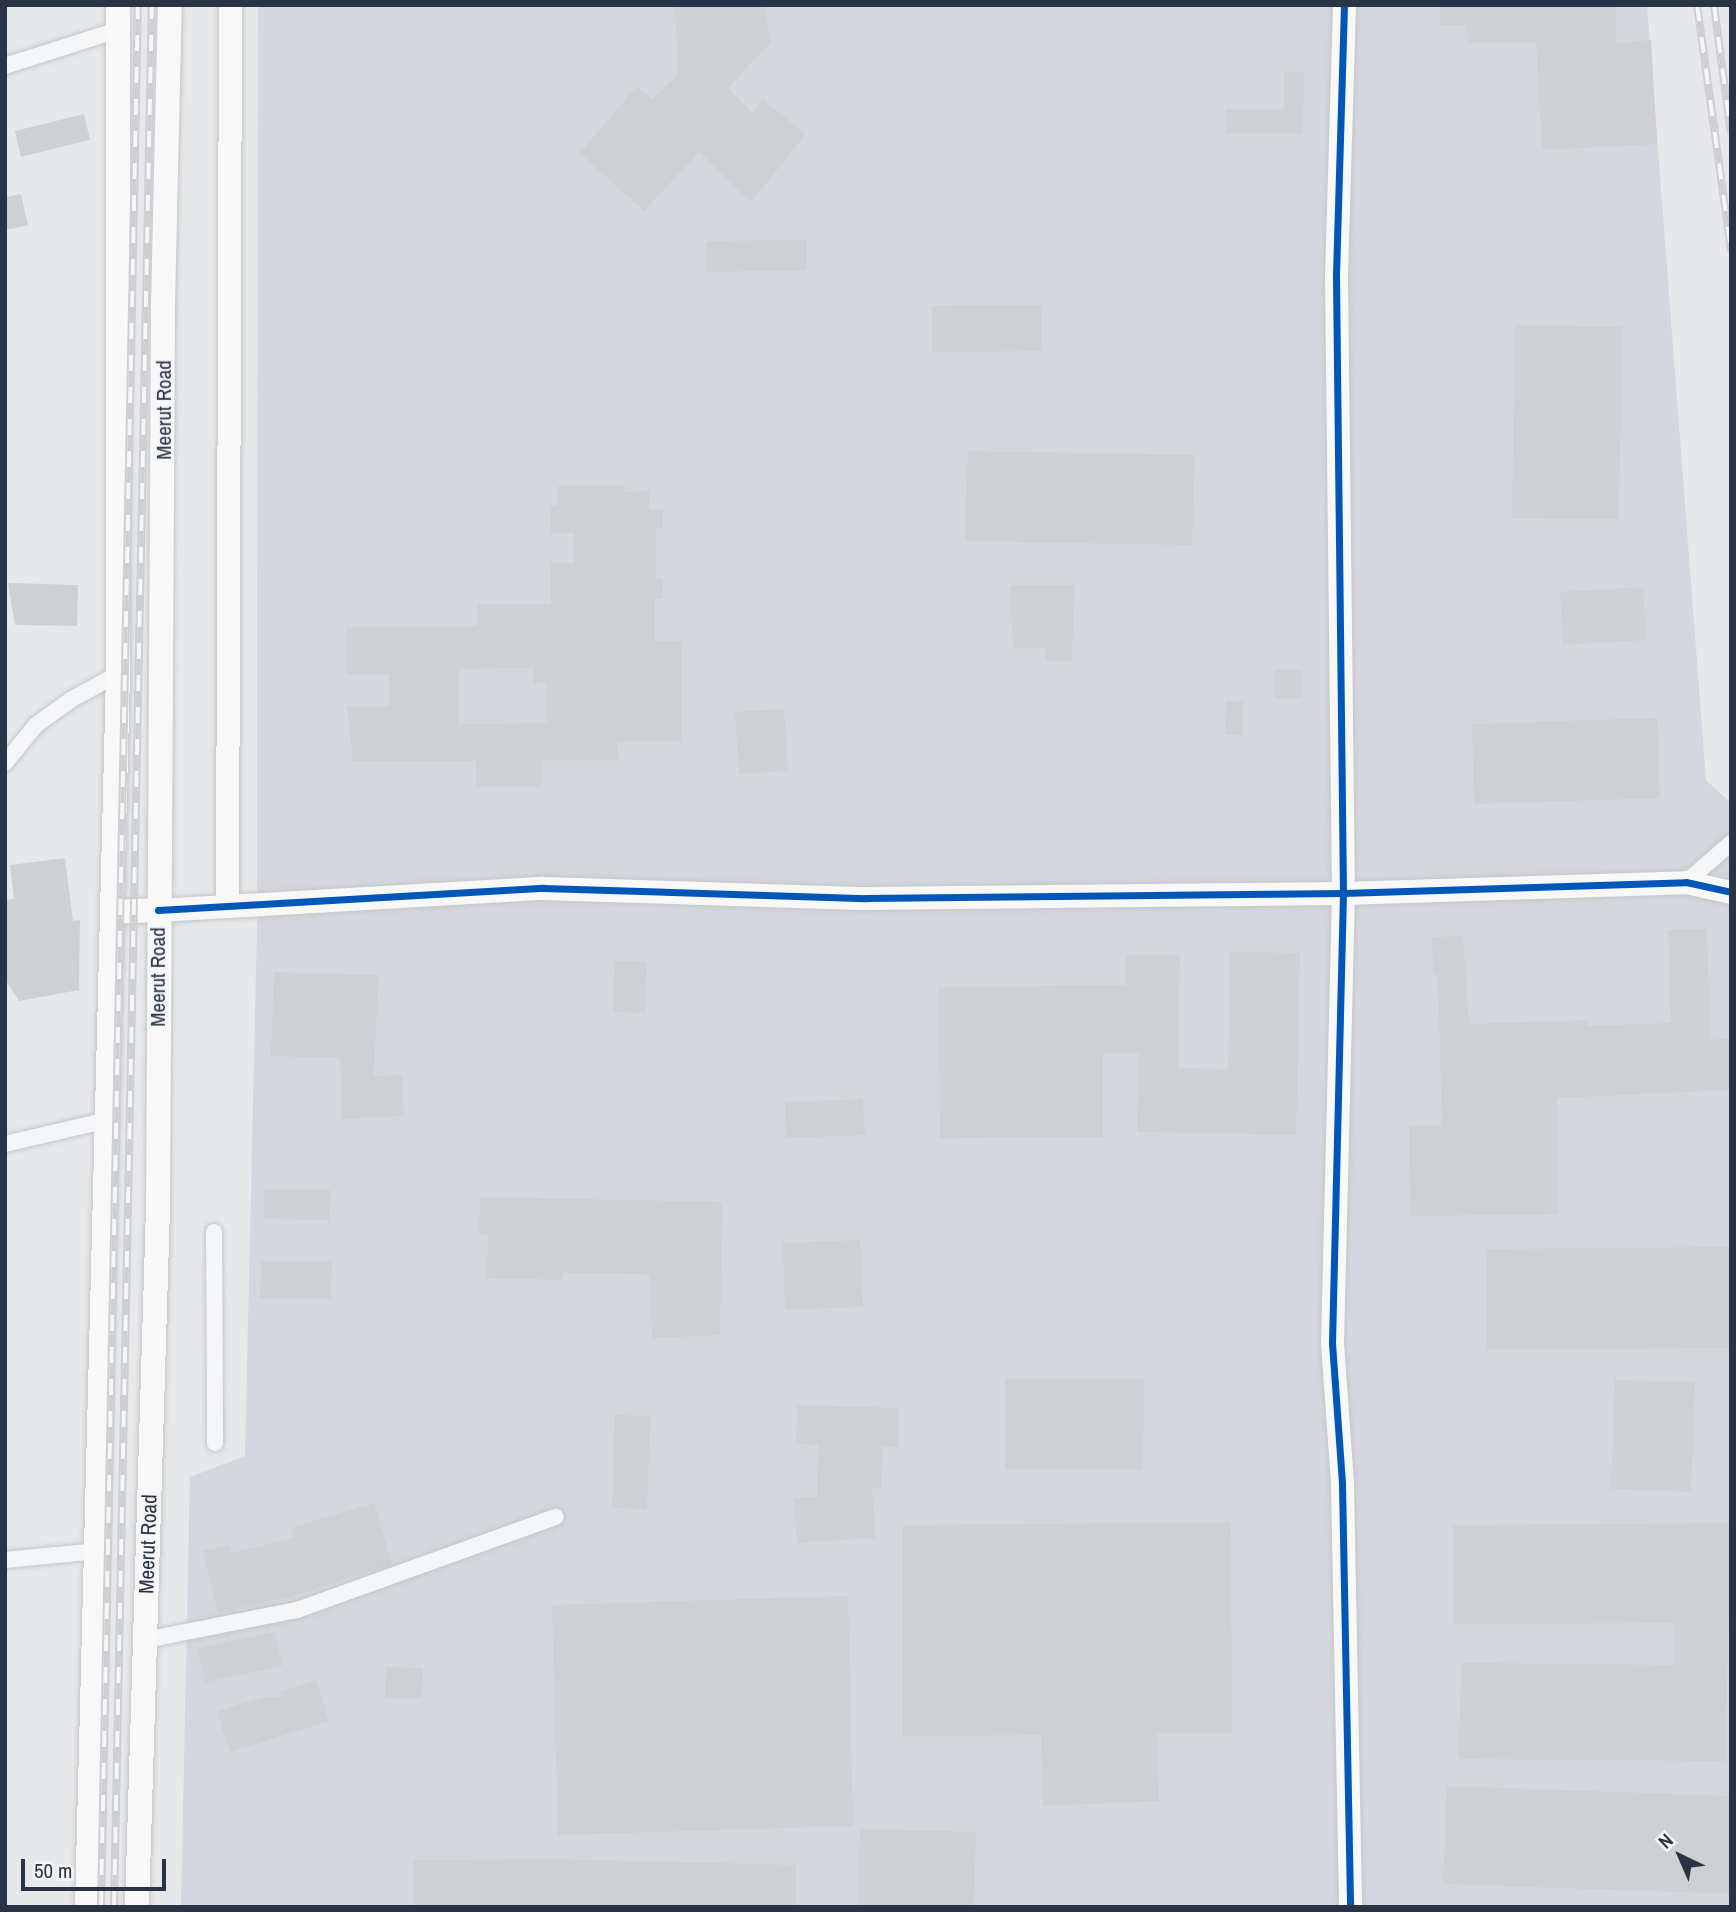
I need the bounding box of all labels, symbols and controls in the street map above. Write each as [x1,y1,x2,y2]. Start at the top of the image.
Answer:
street label: Meerut Road [151,360,177,460]
street label: Meerut Road [145,927,171,1027]
street label: Meerut Road [134,1494,162,1594]
north arrow [1645,1821,1715,1891]
text: N [1652,1828,1678,1854]
scale bar [24,1846,170,1890]
text: 50 m [34,1856,72,1885]

